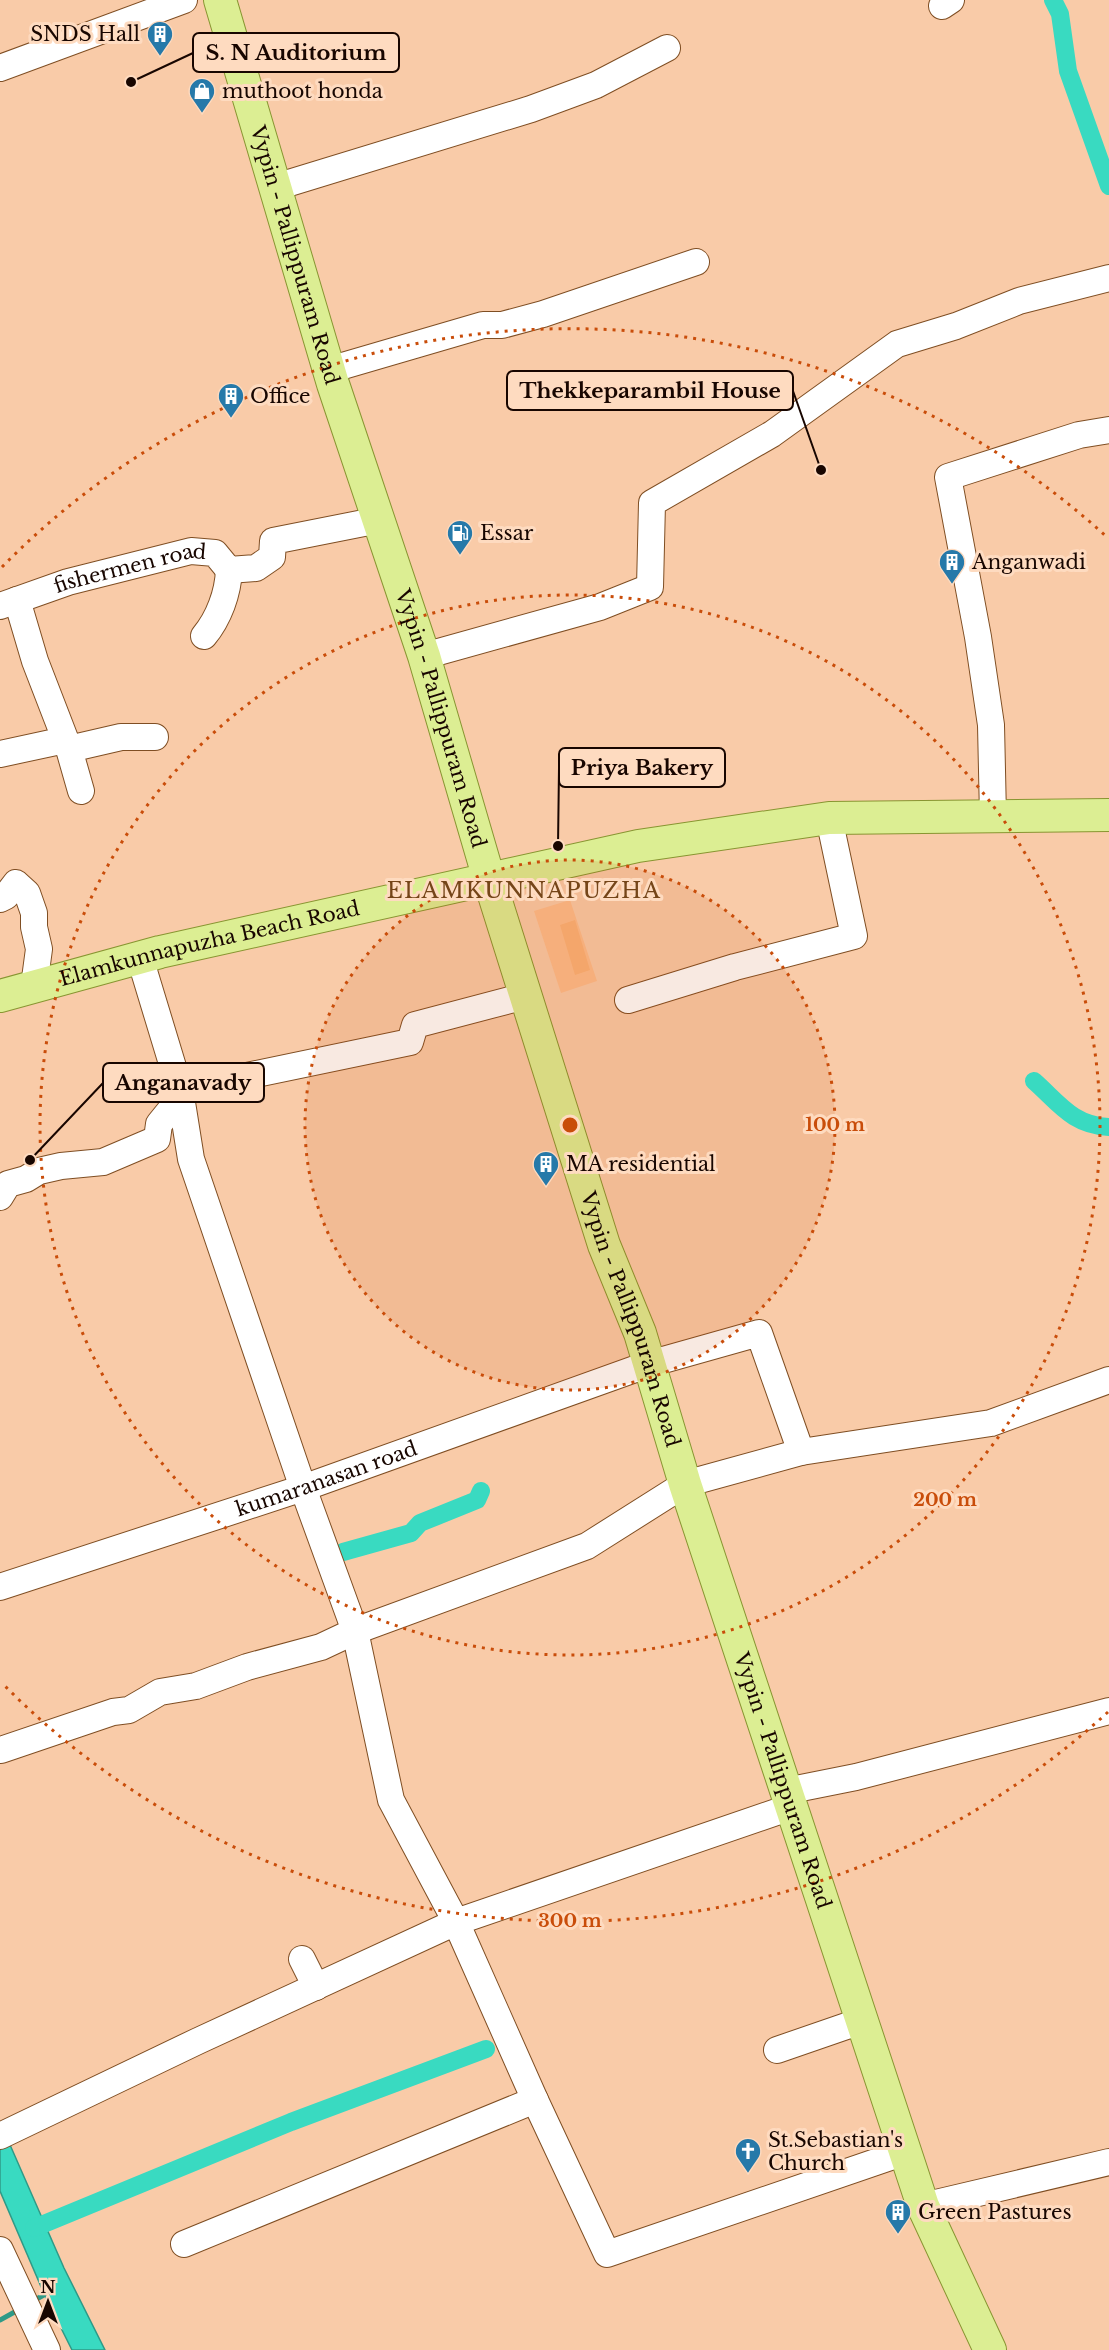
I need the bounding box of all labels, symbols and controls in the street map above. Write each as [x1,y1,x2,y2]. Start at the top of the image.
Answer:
building icon: SNDS Hall [145,19,175,57]
place label: SNDS Hall [30,22,140,46]
callout: S. N Auditorium [193,33,399,72]
text: S. N Auditorium [206,40,386,66]
shop icon: muthoot honda [187,76,217,114]
place label: muthoot honda [222,79,384,103]
street label: Vypin - Pallippuram Road [245,122,345,387]
callout: Thekkeparambil House [507,371,793,410]
text: Thekkeparambil House [519,378,781,404]
building icon: Office [216,381,246,419]
place label: Office [250,384,311,408]
fuel station icon: Essar [445,518,475,556]
place label: Essar [480,521,534,545]
street label: fishermen road [51,539,207,598]
building icon: Anganwadi [937,547,967,585]
place label: Anganwadi [971,550,1086,574]
street label: Vypin - Pallippuram Road [390,585,491,851]
callout: Priya Bakery [559,748,725,787]
text: Priya Bakery [571,755,714,781]
district label: ELAMKUNNAPUZHA [387,877,661,904]
street label: Elamkunnapuzha Beach Road [57,896,362,991]
callout: Anganavady [103,1063,264,1102]
text: Anganavady [114,1070,252,1096]
text: 100 m [805,1114,865,1136]
centre of rings [560,1115,580,1135]
building icon: MA residential [531,1149,561,1187]
place label: MA residential [566,1152,716,1176]
street label: Vypin - Pallippuram Road [576,1188,685,1450]
street label: kumaranasan road [233,1436,420,1521]
text: 200 m [913,1489,977,1511]
street label: Vypin - Pallippuram Road [729,1648,836,1912]
text: 300 m [538,1910,602,1932]
place label: St.Sebastian's Church [768,2128,903,2175]
church icon: St.Sebastian's Church [733,2136,763,2174]
building icon: Green Pastures [883,2197,913,2235]
place label: Green Pastures [918,2200,1072,2224]
north arrow [18,2272,78,2332]
text: N [40,2277,56,2297]

